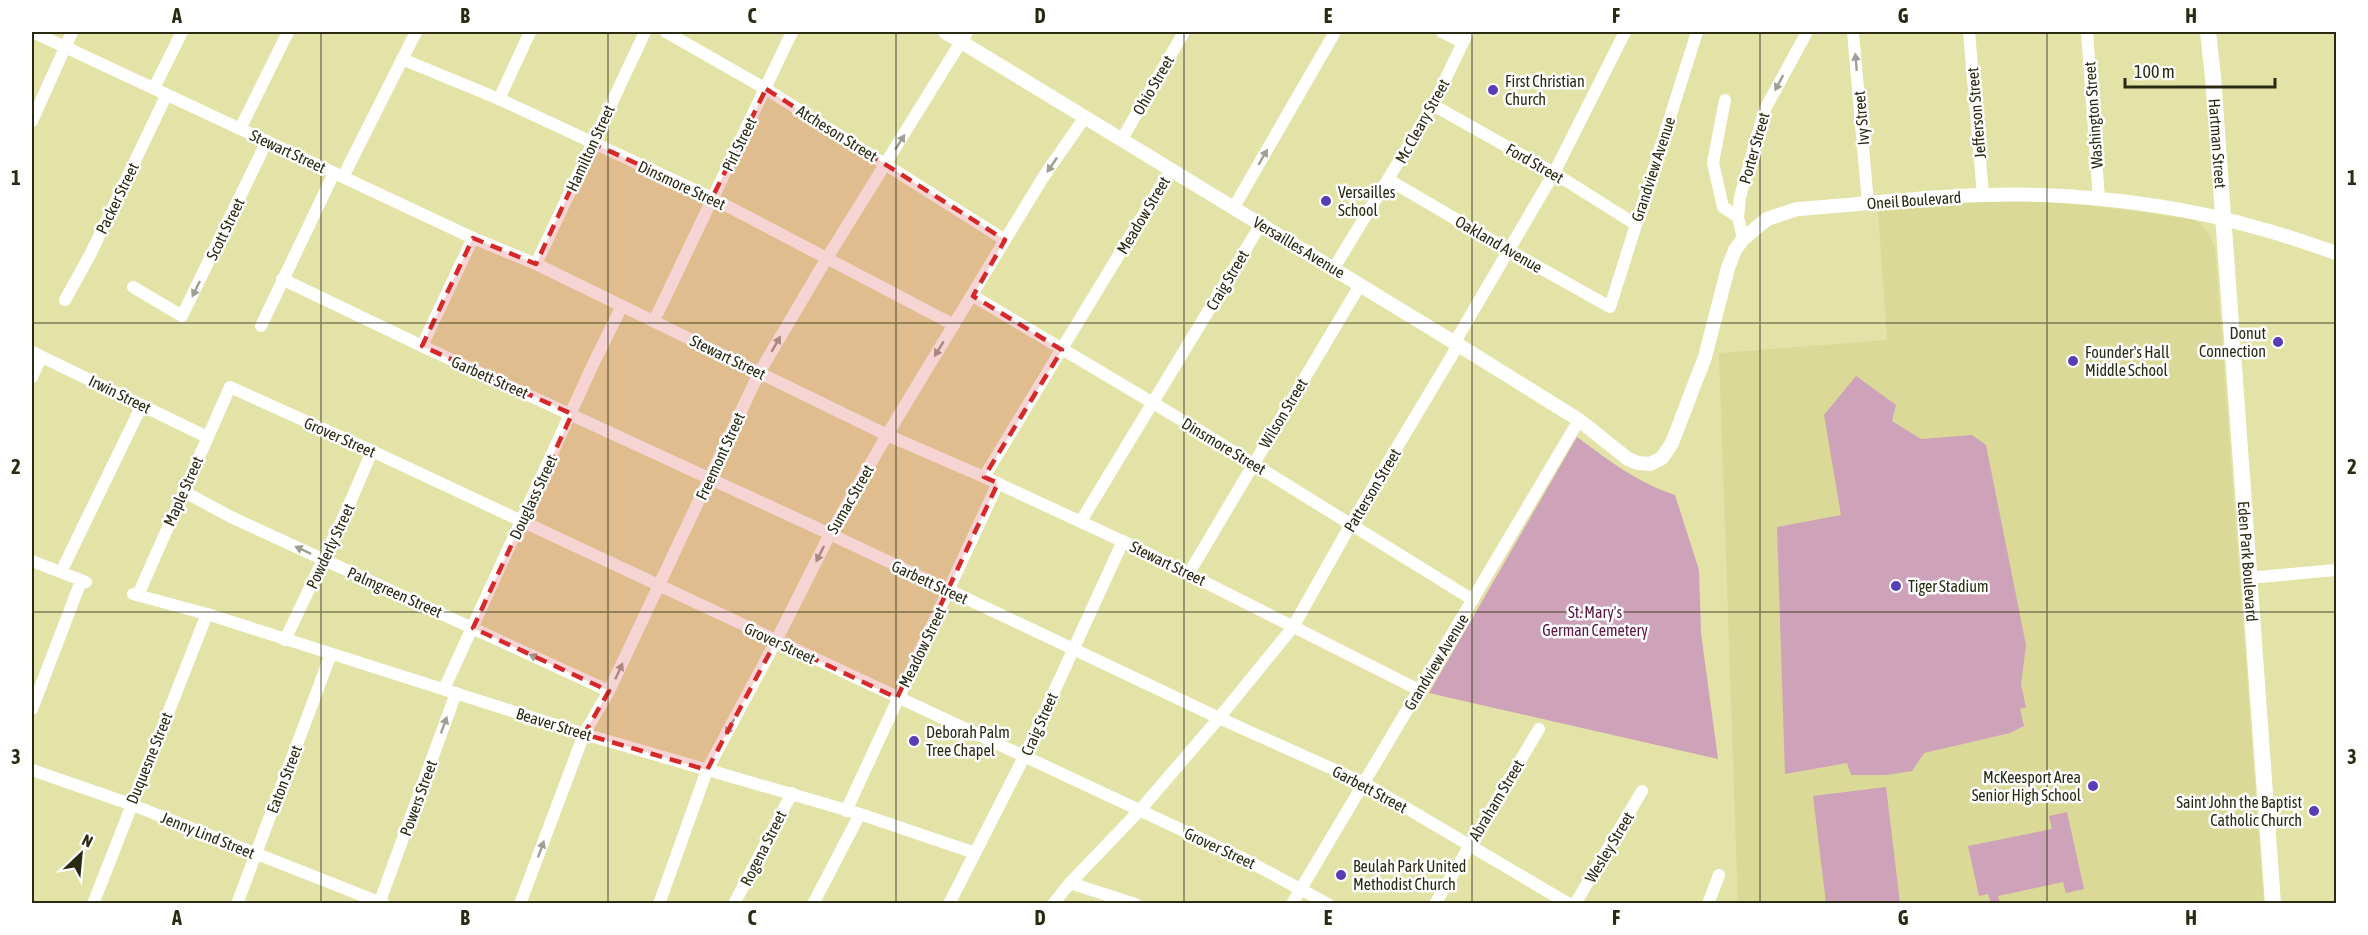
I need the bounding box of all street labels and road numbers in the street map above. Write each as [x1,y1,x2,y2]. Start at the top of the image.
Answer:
street label: Ohio Street [1129,52,1177,118]
street label: Washington Street [2080,60,2107,169]
street label: Jefferson Street [1963,66,1989,159]
street label: Mc Cleary Street [1391,75,1454,167]
street label: Ivy Street [1850,90,1873,146]
street label: Hartman Street [2206,98,2230,189]
street label: Atcheson Street [793,101,881,165]
street label: Hamilton Street [562,102,618,194]
street label: Porter Street [1735,110,1773,186]
street label: Pirl Street [718,114,760,174]
street label: Grandview Avenue [1628,114,1678,224]
street label: Stewart Street [247,126,329,177]
street label: Ford Street [1503,139,1567,187]
street label: Dinsmore Street [635,157,729,213]
street label: Packer Street [92,159,142,236]
street label: Meadow Street [1113,173,1173,257]
street label: Oneil Boulevard [1866,188,1962,212]
street label: Scott Street [202,195,248,263]
street label: Oakland Avenue [1452,212,1546,276]
street label: Versailles Avenue [1250,213,1348,281]
street label: Craig Street [1202,246,1253,314]
street label: Stewart Street [687,331,769,383]
street label: Garbett Street [449,352,531,402]
street label: Irwin Street [86,371,154,417]
street label: Wilson Street [1255,375,1311,451]
street label: Freemont Street [692,409,748,502]
street label: Grover Street [301,413,379,461]
street label: Dinsmore Street [1179,414,1269,478]
street label: Patterson Street [1340,445,1404,535]
street label: Douglass Street [506,451,562,543]
street label: Maple Street [160,453,207,529]
street label: Sumac Street [823,461,877,537]
street label: Powderly Street [302,500,359,592]
street label: Eden Park Boulevard [2235,501,2261,622]
street label: Stewart Street [1127,537,1209,589]
street label: Garbett Street [889,557,971,608]
street label: Palmgreen Street [344,563,446,622]
street label: Meadow Street [895,604,949,690]
street label: Grandview Avenue [1400,611,1472,713]
street label: Grover Street [742,619,819,667]
street label: Craig Street [1017,689,1062,759]
street label: Beaver Street [514,704,594,744]
street label: Duquesne Street [122,709,177,807]
street label: Eaton Street [263,742,305,815]
street label: Abraham Street [1465,756,1527,844]
street label: Powers Street [396,757,440,838]
street label: Garbett Street [1330,762,1411,816]
street label: Rogena Street [736,807,791,889]
street label: Jenny Lind Street [158,808,258,863]
street label: Wesley Street [1581,808,1638,886]
street label: Grover Street [1182,824,1259,872]

